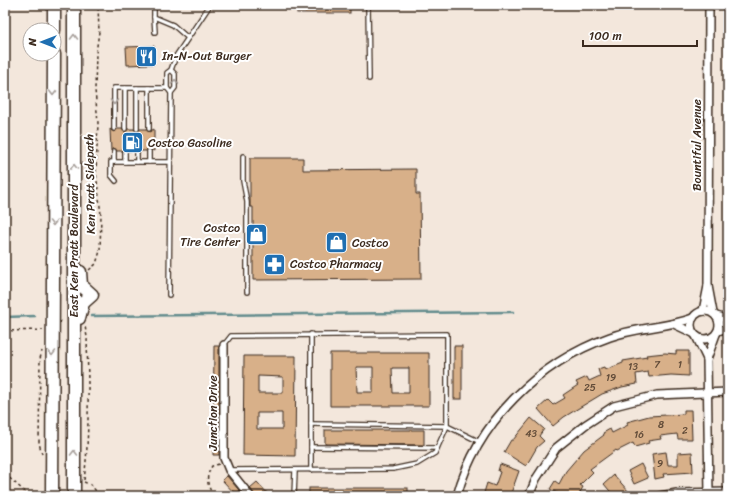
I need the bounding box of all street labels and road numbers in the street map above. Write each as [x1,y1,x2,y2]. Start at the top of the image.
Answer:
street label: Bountiful Avenue [686,99,708,191]
street label: Ken Pratt Sidepath [78,134,102,234]
street label: East Ken Pratt Boulevard [63,183,85,317]
street label: Junction Drive [202,375,224,452]

